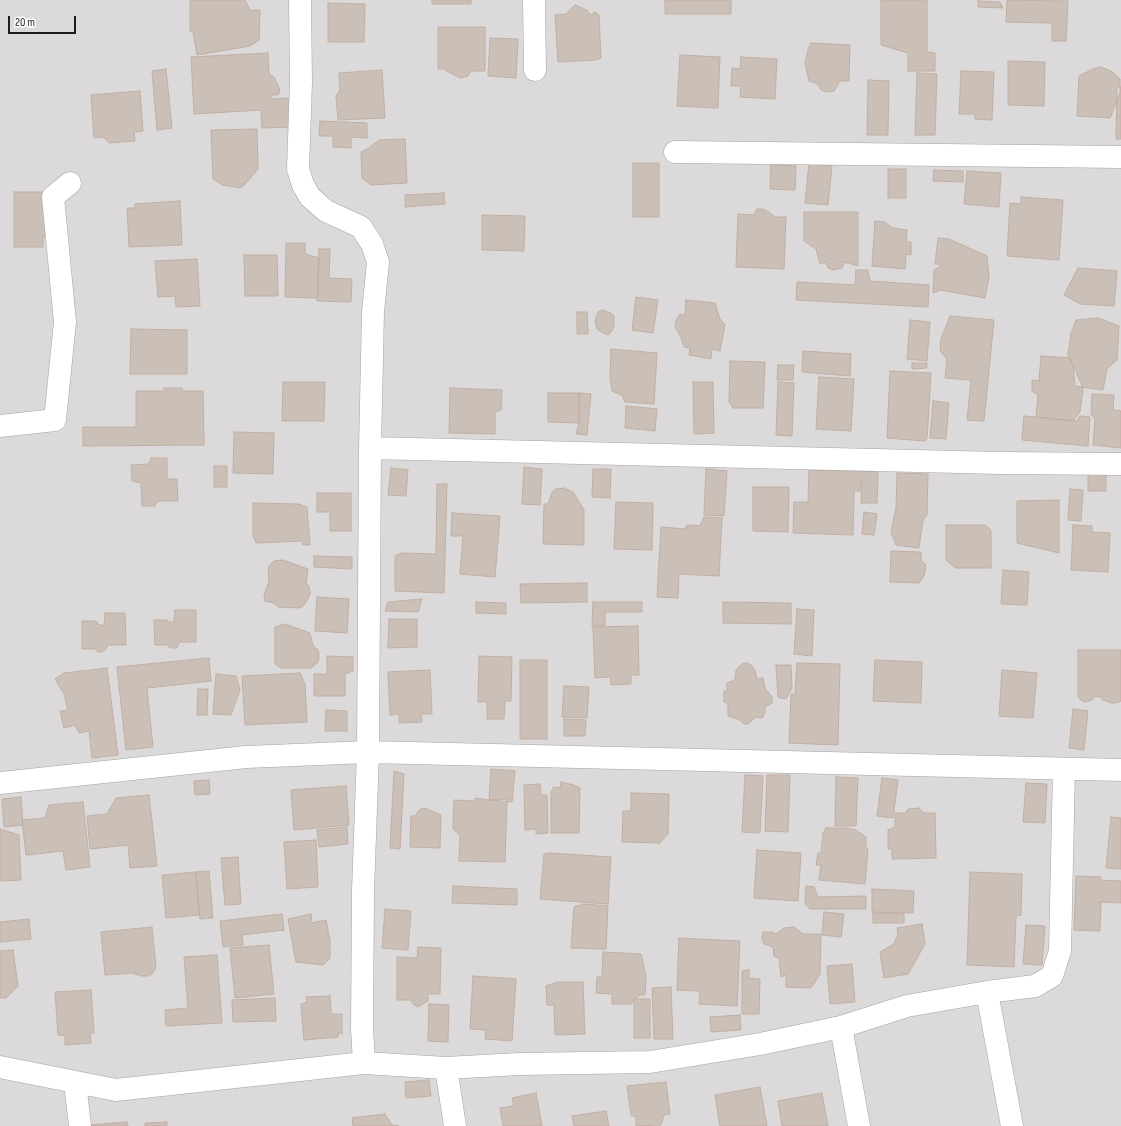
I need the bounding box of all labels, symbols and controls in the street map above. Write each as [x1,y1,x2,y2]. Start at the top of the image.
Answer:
scale bar [10,8,78,34]
text: 20 m [15,15,35,30]

